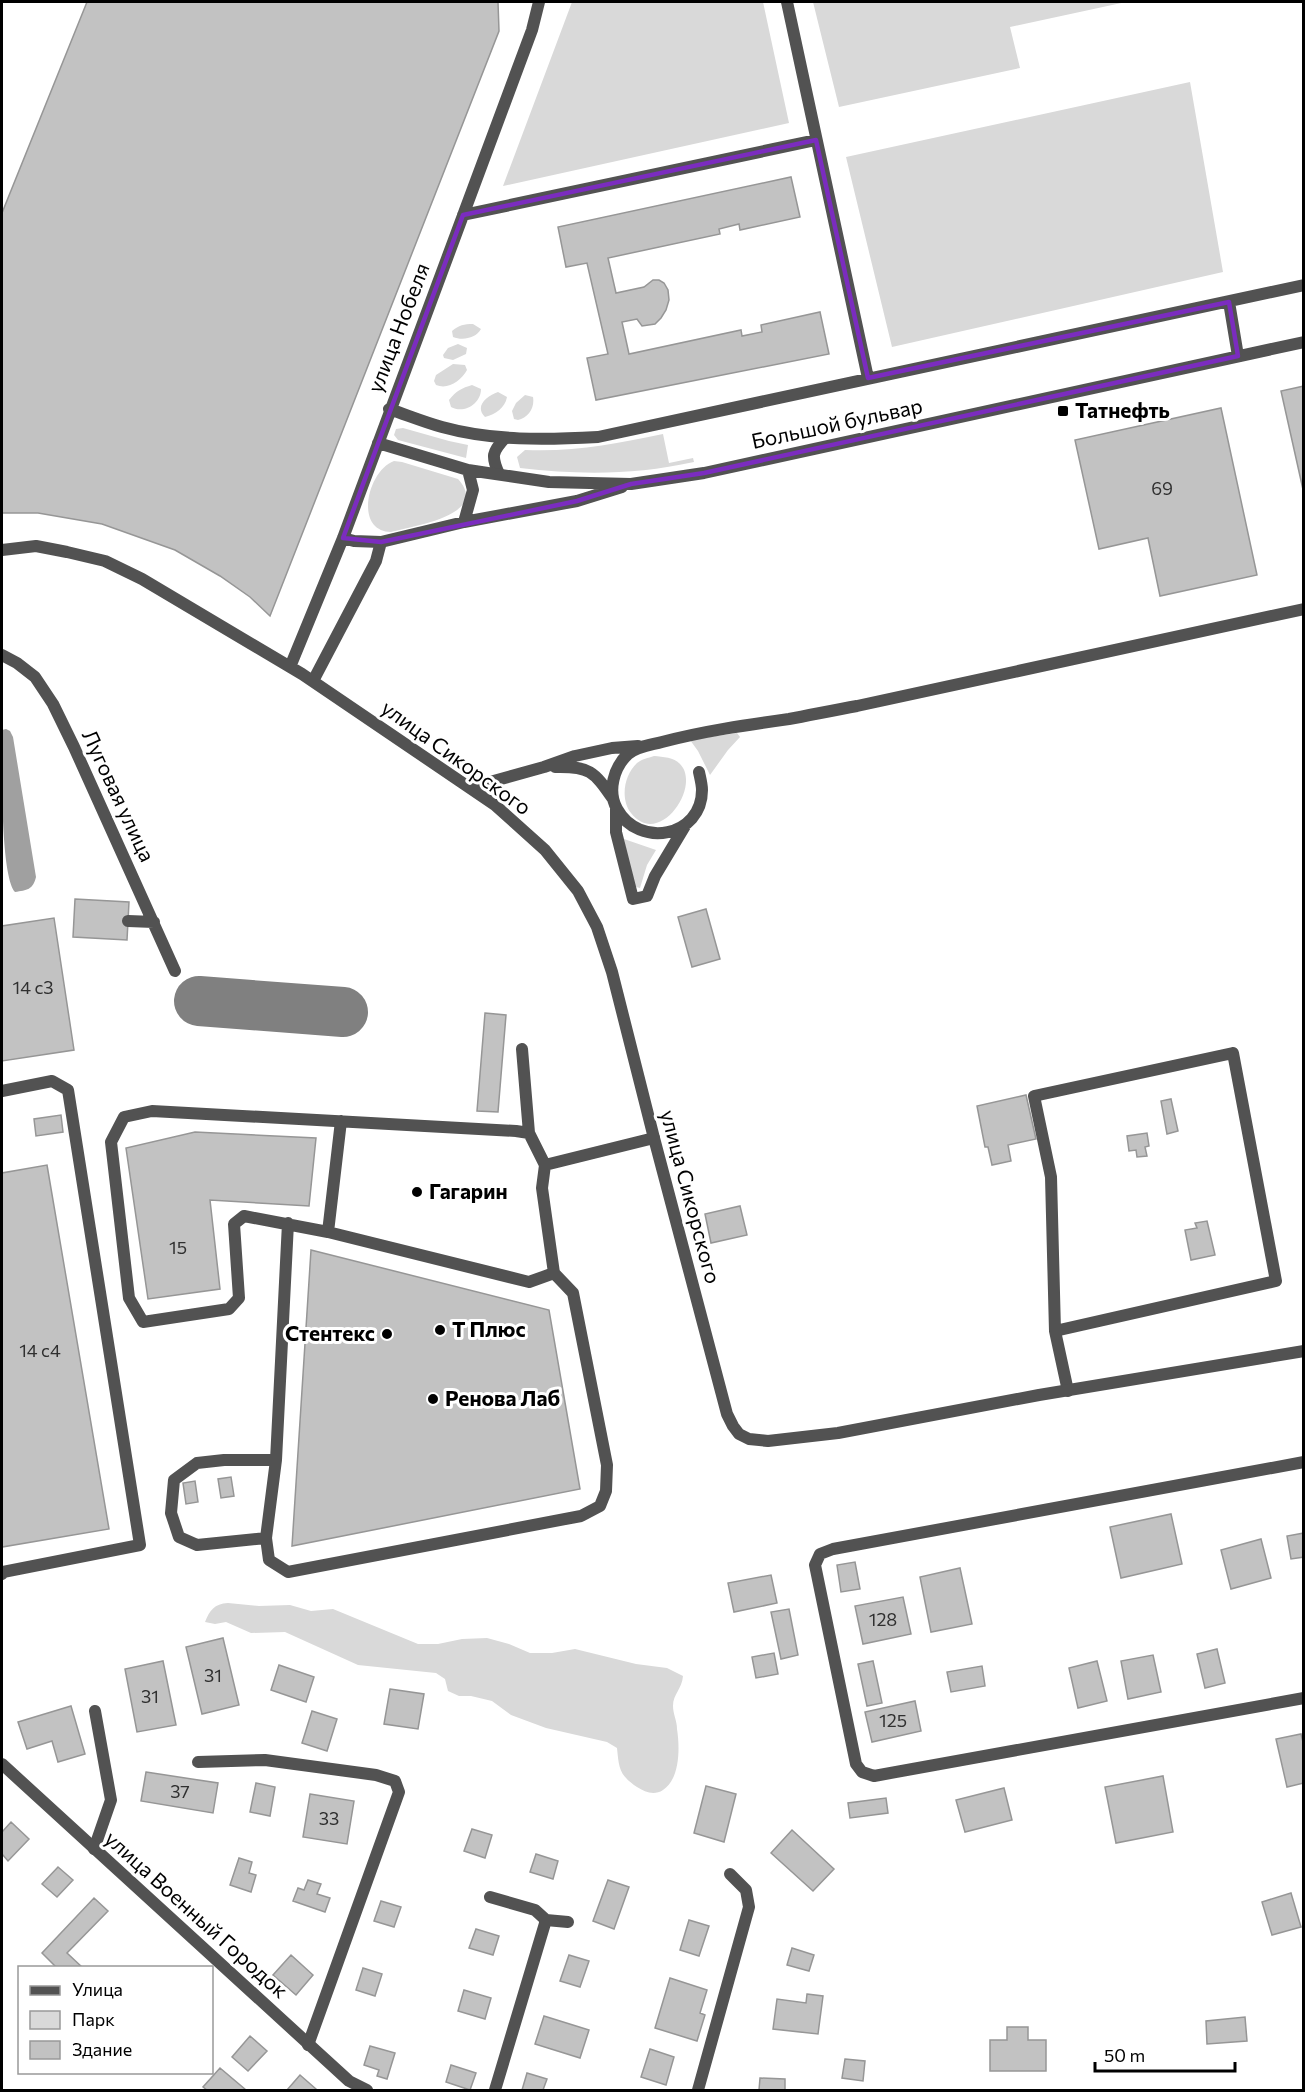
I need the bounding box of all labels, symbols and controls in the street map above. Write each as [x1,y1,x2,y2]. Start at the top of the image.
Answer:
street label: улица Нобеля [361,259,434,396]
street label: Большой бульвар [749,392,925,453]
place label: Татнефть [1075,397,1170,422]
marker: Татнефть [1056,404,1070,418]
house number: 69 [1151,477,1173,499]
street label: улица Сикорского [377,694,537,819]
street label: Луговая улица [78,725,161,865]
house number: 14 с3 [12,976,54,998]
street label: улица Сикорского [656,1107,727,1286]
place label: Гагарин [429,1178,508,1203]
marker: Гагарин [410,1185,424,1199]
house number: 15 [169,1236,187,1258]
place label: Т Плюс [452,1316,526,1341]
place label: Стентекс [285,1320,375,1345]
marker: Т Плюс [433,1323,447,1337]
marker: Стентекс [380,1327,394,1341]
house number: 14 с4 [19,1339,61,1361]
place label: Ренова Лаб [445,1385,560,1410]
marker: Ренова Лаб [426,1392,440,1406]
house number: 128 [869,1608,897,1630]
house number: 31 [204,1664,222,1686]
house number: 31 [141,1685,159,1707]
house number: 125 [879,1709,907,1731]
house number: 37 [170,1780,190,1802]
house number: 33 [319,1807,339,1829]
street label: улица Военный Городок [100,1825,294,2003]
legend [18,1966,213,2074]
text: Улица [72,1978,123,2000]
text: Парк [72,2008,115,2030]
scale bar [1095,2035,1234,2073]
text: Здание [72,2038,132,2060]
text: 50 m [1104,2044,1145,2066]

